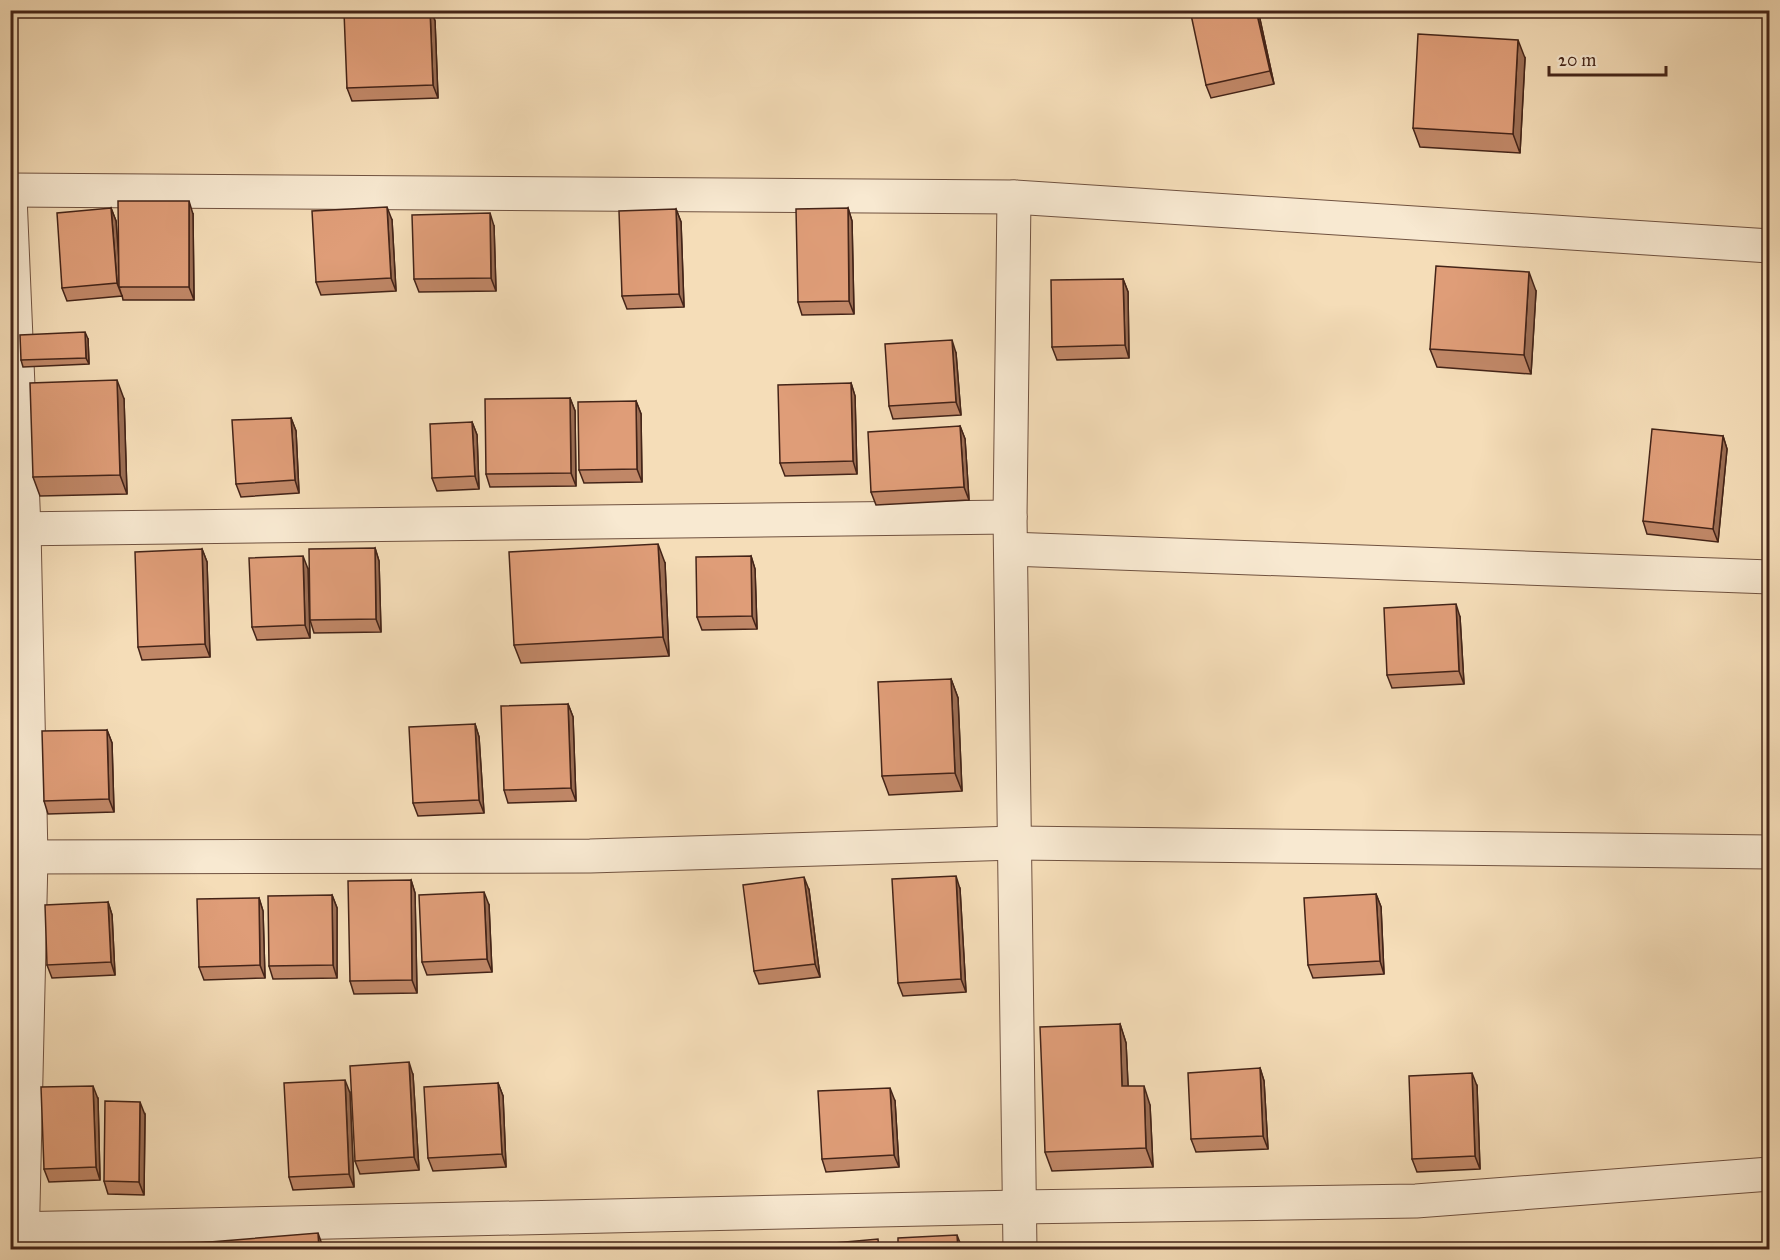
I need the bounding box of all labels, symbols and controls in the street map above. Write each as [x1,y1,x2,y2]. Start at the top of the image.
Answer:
scale bar [1549,39,1666,77]
text: 20 m [1558,49,1596,71]

